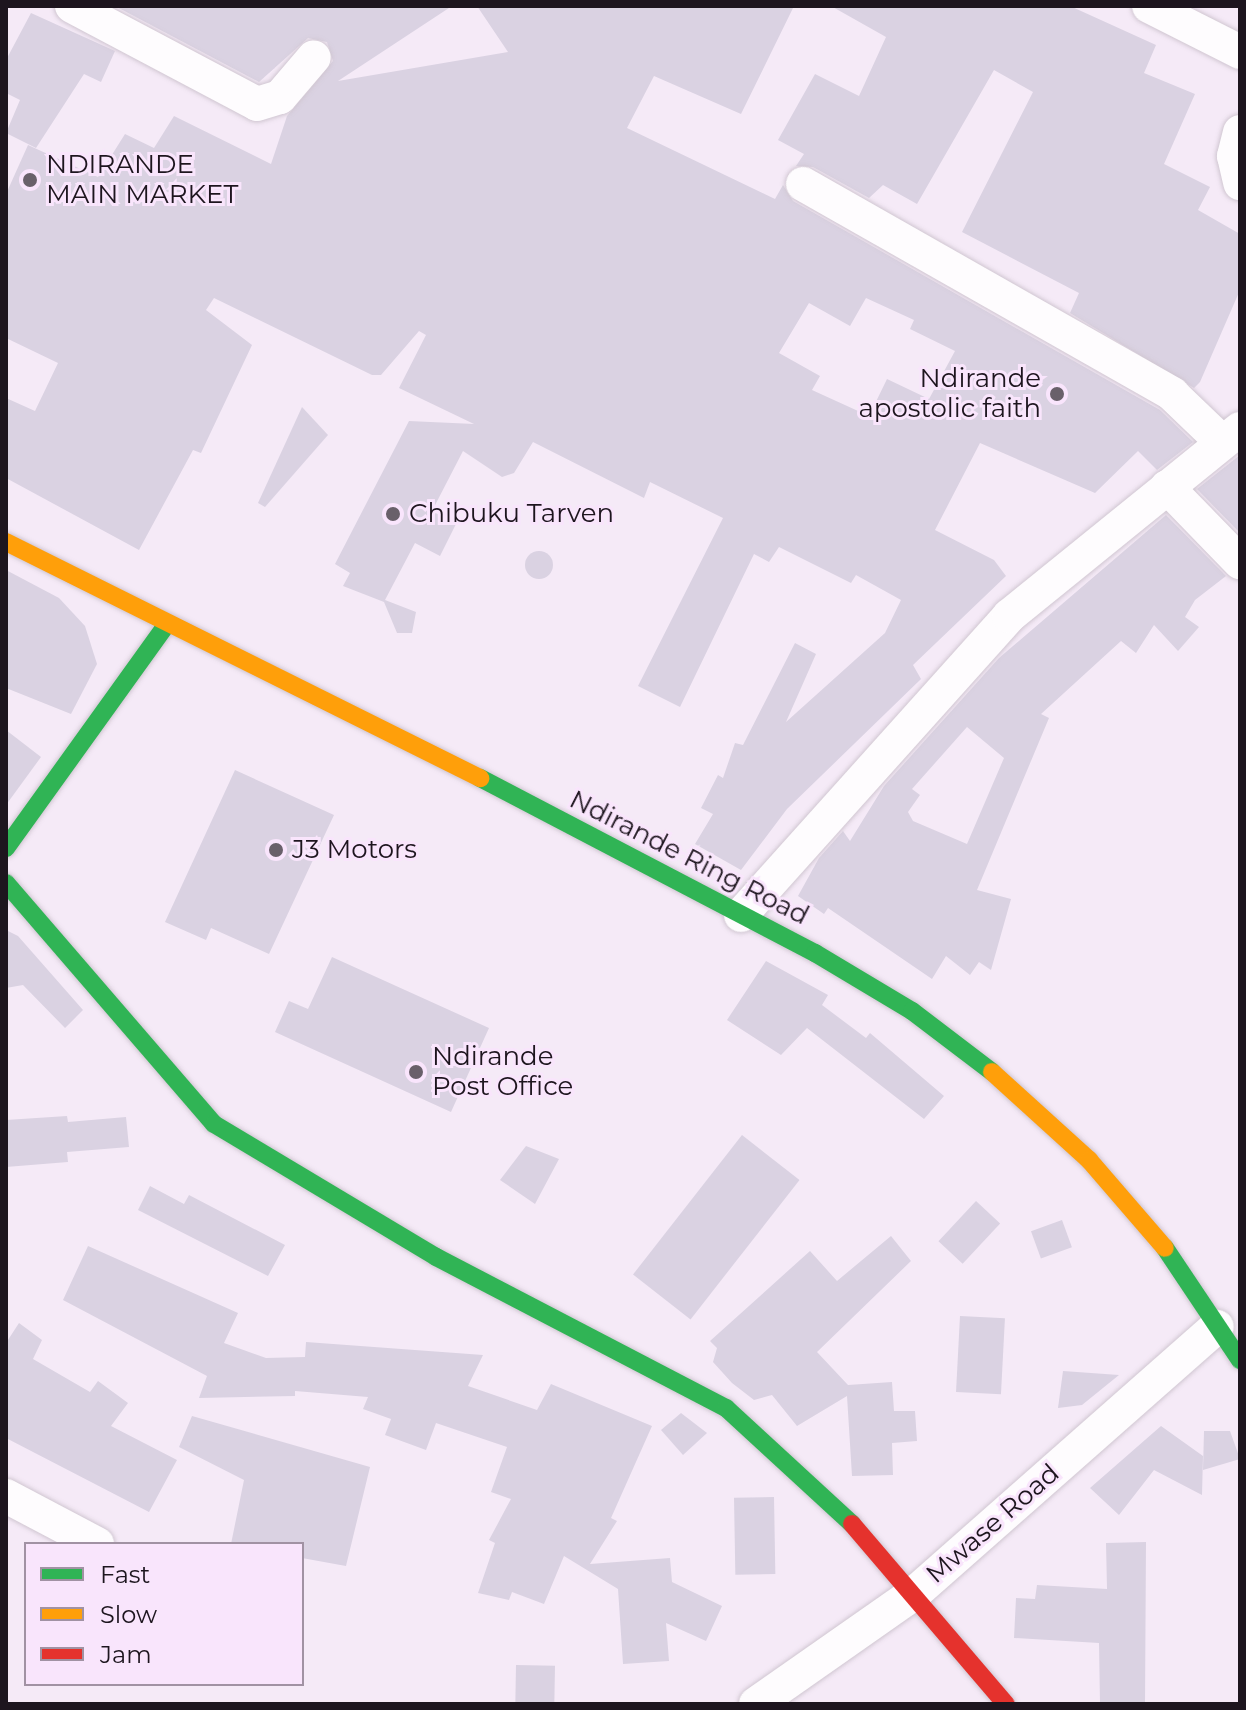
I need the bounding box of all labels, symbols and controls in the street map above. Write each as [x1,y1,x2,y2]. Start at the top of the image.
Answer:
place label: NDIRANDE MAIN MARKET [46,149,238,210]
marker: NDIRANDE MAIN MARKET [21,171,39,189]
place label: Ndirande apostolic faith [858,363,1041,424]
marker: Ndirande apostolic faith [1048,385,1066,403]
place label: Chibuku Tarven [409,498,614,530]
marker: Chibuku Tarven [384,505,402,523]
street label: Ndirande Ring Road [564,784,814,932]
place label: J3 Motors [292,834,417,866]
marker: J3 Motors [267,841,285,859]
place label: Ndirande Post Office [432,1041,573,1102]
marker: Ndirande Post Office [407,1063,425,1081]
street label: Mwase Road [920,1458,1066,1590]
legend [24,1542,304,1686]
text: Fast [100,1560,150,1589]
text: Slow [100,1600,157,1629]
text: Jam [100,1640,152,1669]

